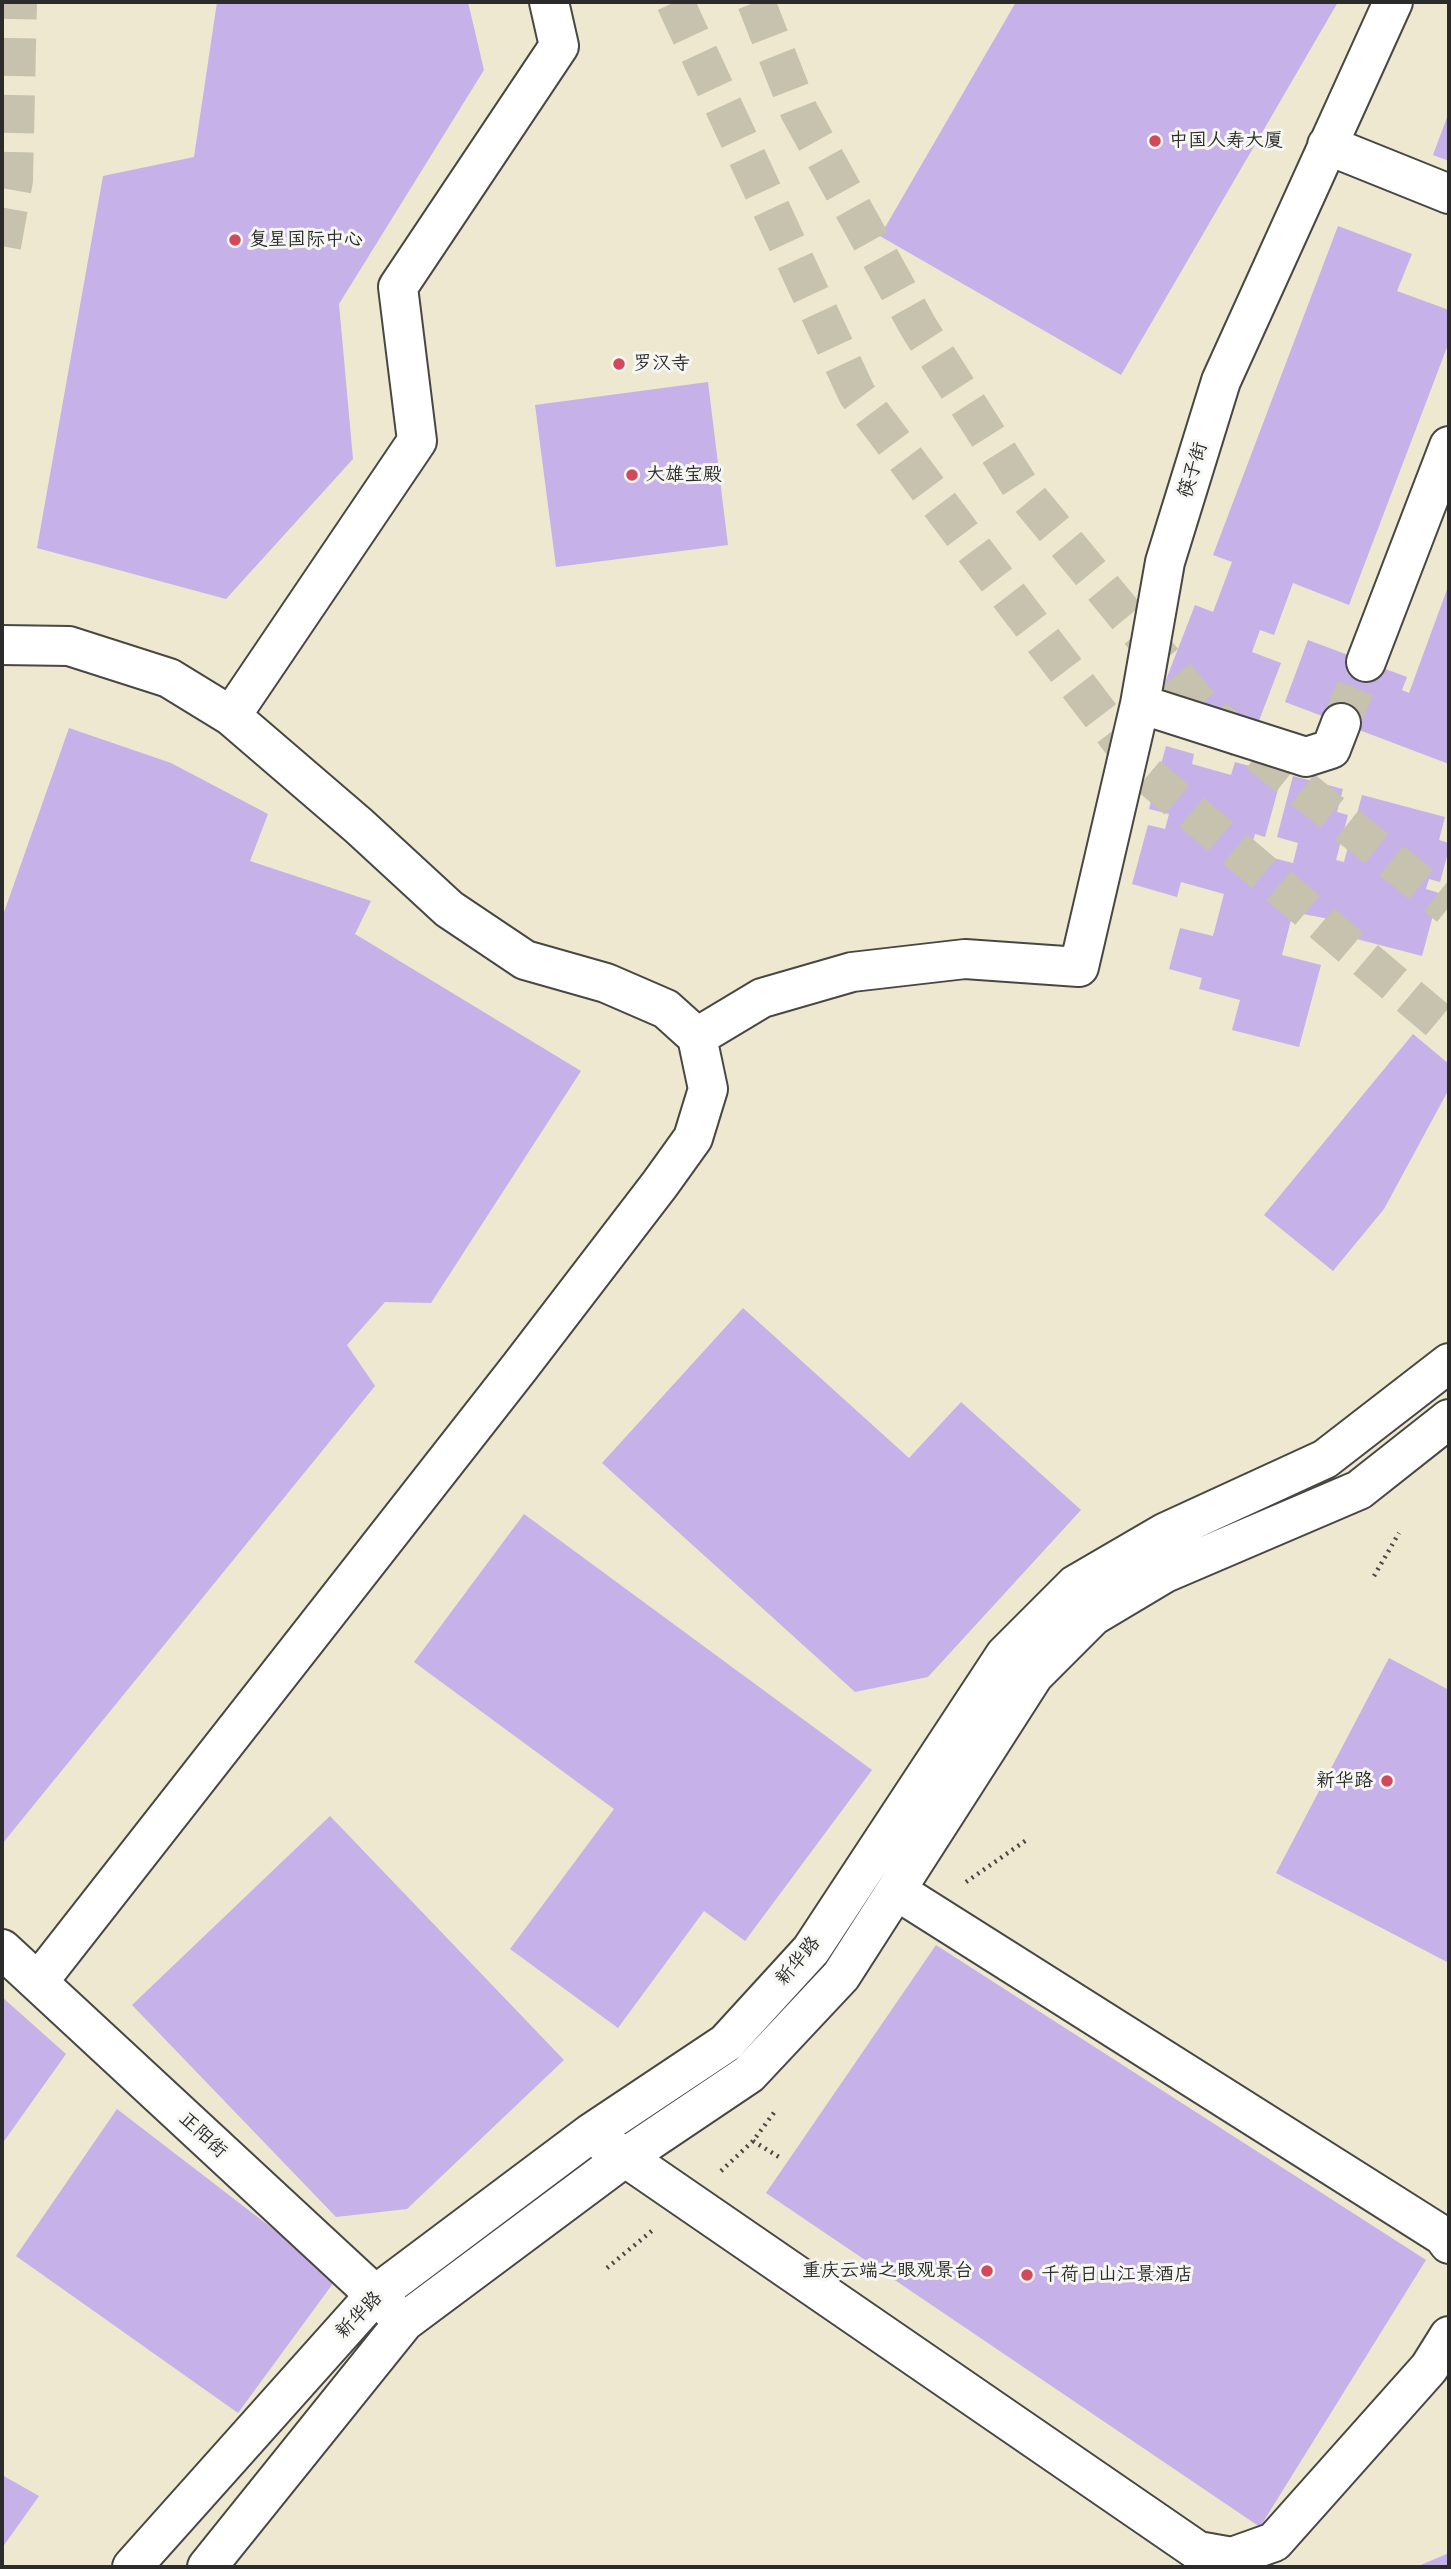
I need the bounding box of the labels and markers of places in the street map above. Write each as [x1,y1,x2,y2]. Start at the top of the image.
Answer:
place label: 中国人寿大厦 [1169,130,1283,152]
marker: 中国人寿大厦 [1147,133,1163,149]
place label: 复星国际中心 [249,229,363,251]
marker: 复星国际中心 [227,232,243,248]
place label: 罗汉寺 [633,353,690,375]
marker: 罗汉寺 [611,356,627,372]
place label: 大雄宝殿 [646,464,722,486]
marker: 大雄宝殿 [624,467,640,483]
place label: 新华路 [1316,1770,1373,1792]
marker: 新华路 [1379,1773,1395,1789]
place label: 重庆云端之眼观景台 [802,2260,973,2282]
marker: 重庆云端之眼观景台 [979,2263,995,2279]
place label: 千荷日山江景酒店 [1041,2264,1193,2286]
marker: 千荷日山江景酒店 [1019,2267,1035,2283]

